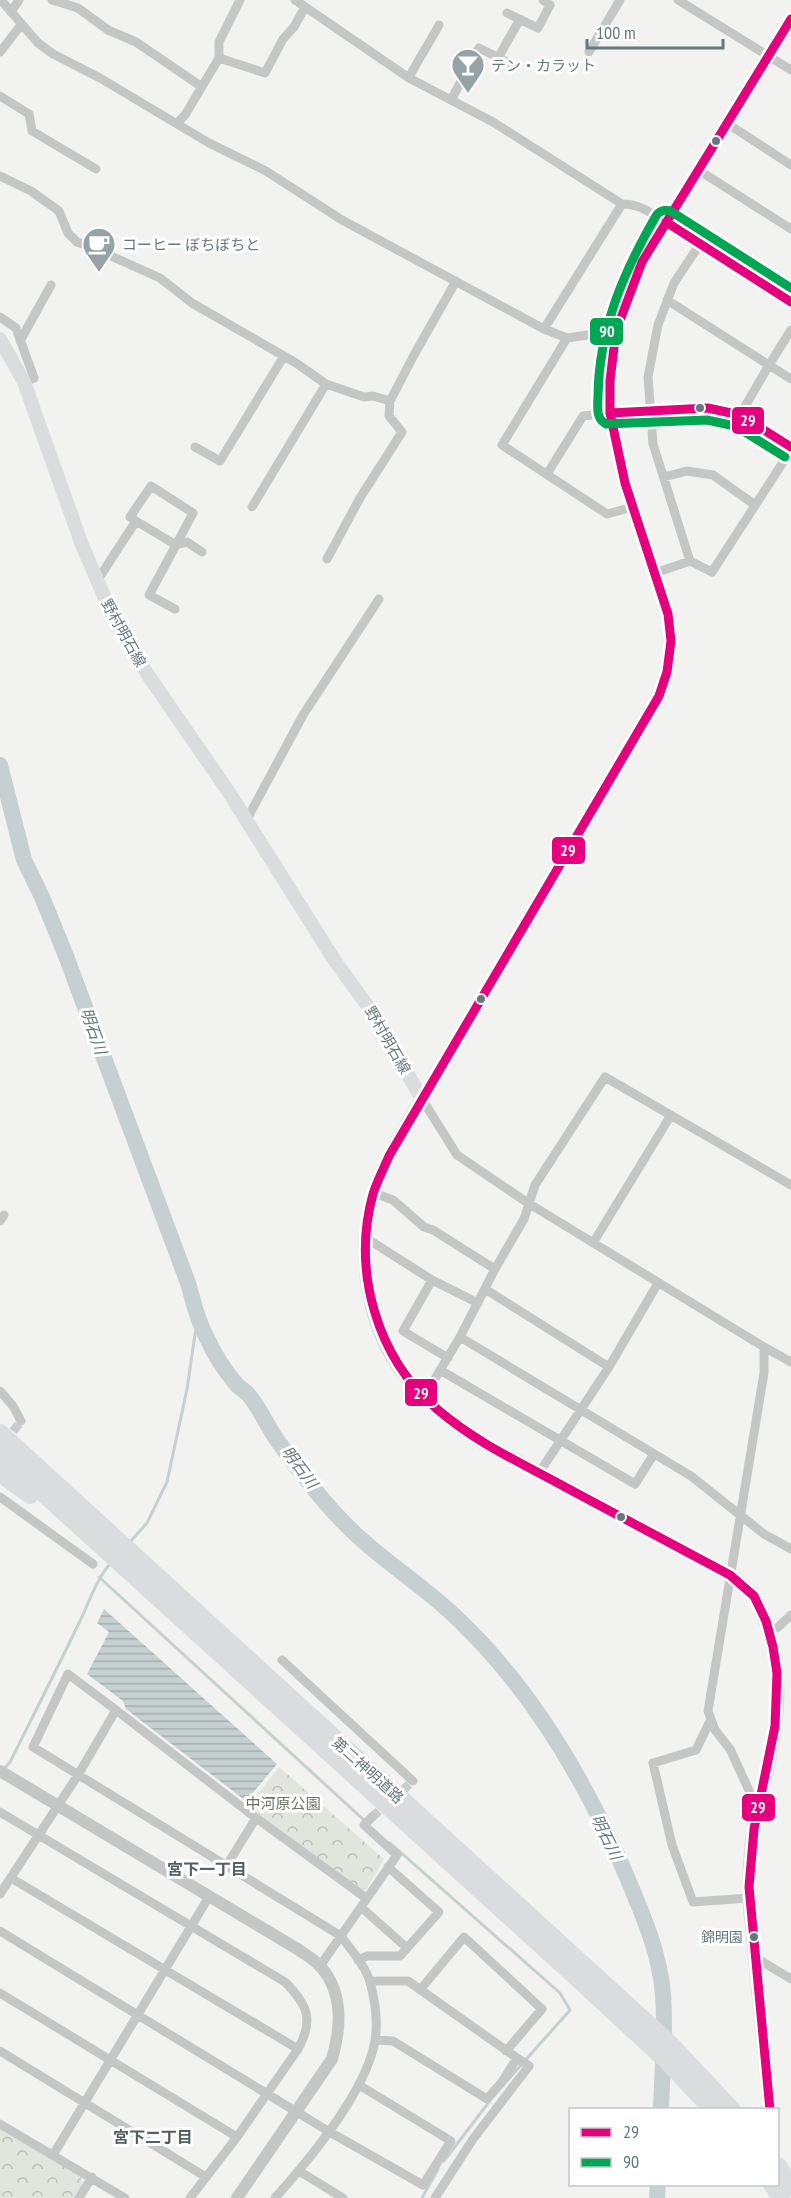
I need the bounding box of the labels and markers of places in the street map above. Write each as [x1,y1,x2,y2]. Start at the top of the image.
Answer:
bar icon: テン・カラット [450,47,486,94]
place label: テン・カラット [491,56,596,75]
unlabelled marker [710,135,722,147]
cafe icon: コーヒー ぼちぼちと [81,226,117,273]
place label: コーヒー ぼちぼちと [122,235,260,254]
unlabelled marker [694,402,706,414]
unlabelled marker [475,993,487,1005]
unlabelled marker [615,1511,627,1523]
place label: 錦明園 [701,1928,743,1946]
marker: 錦明園 [748,1931,760,1943]

